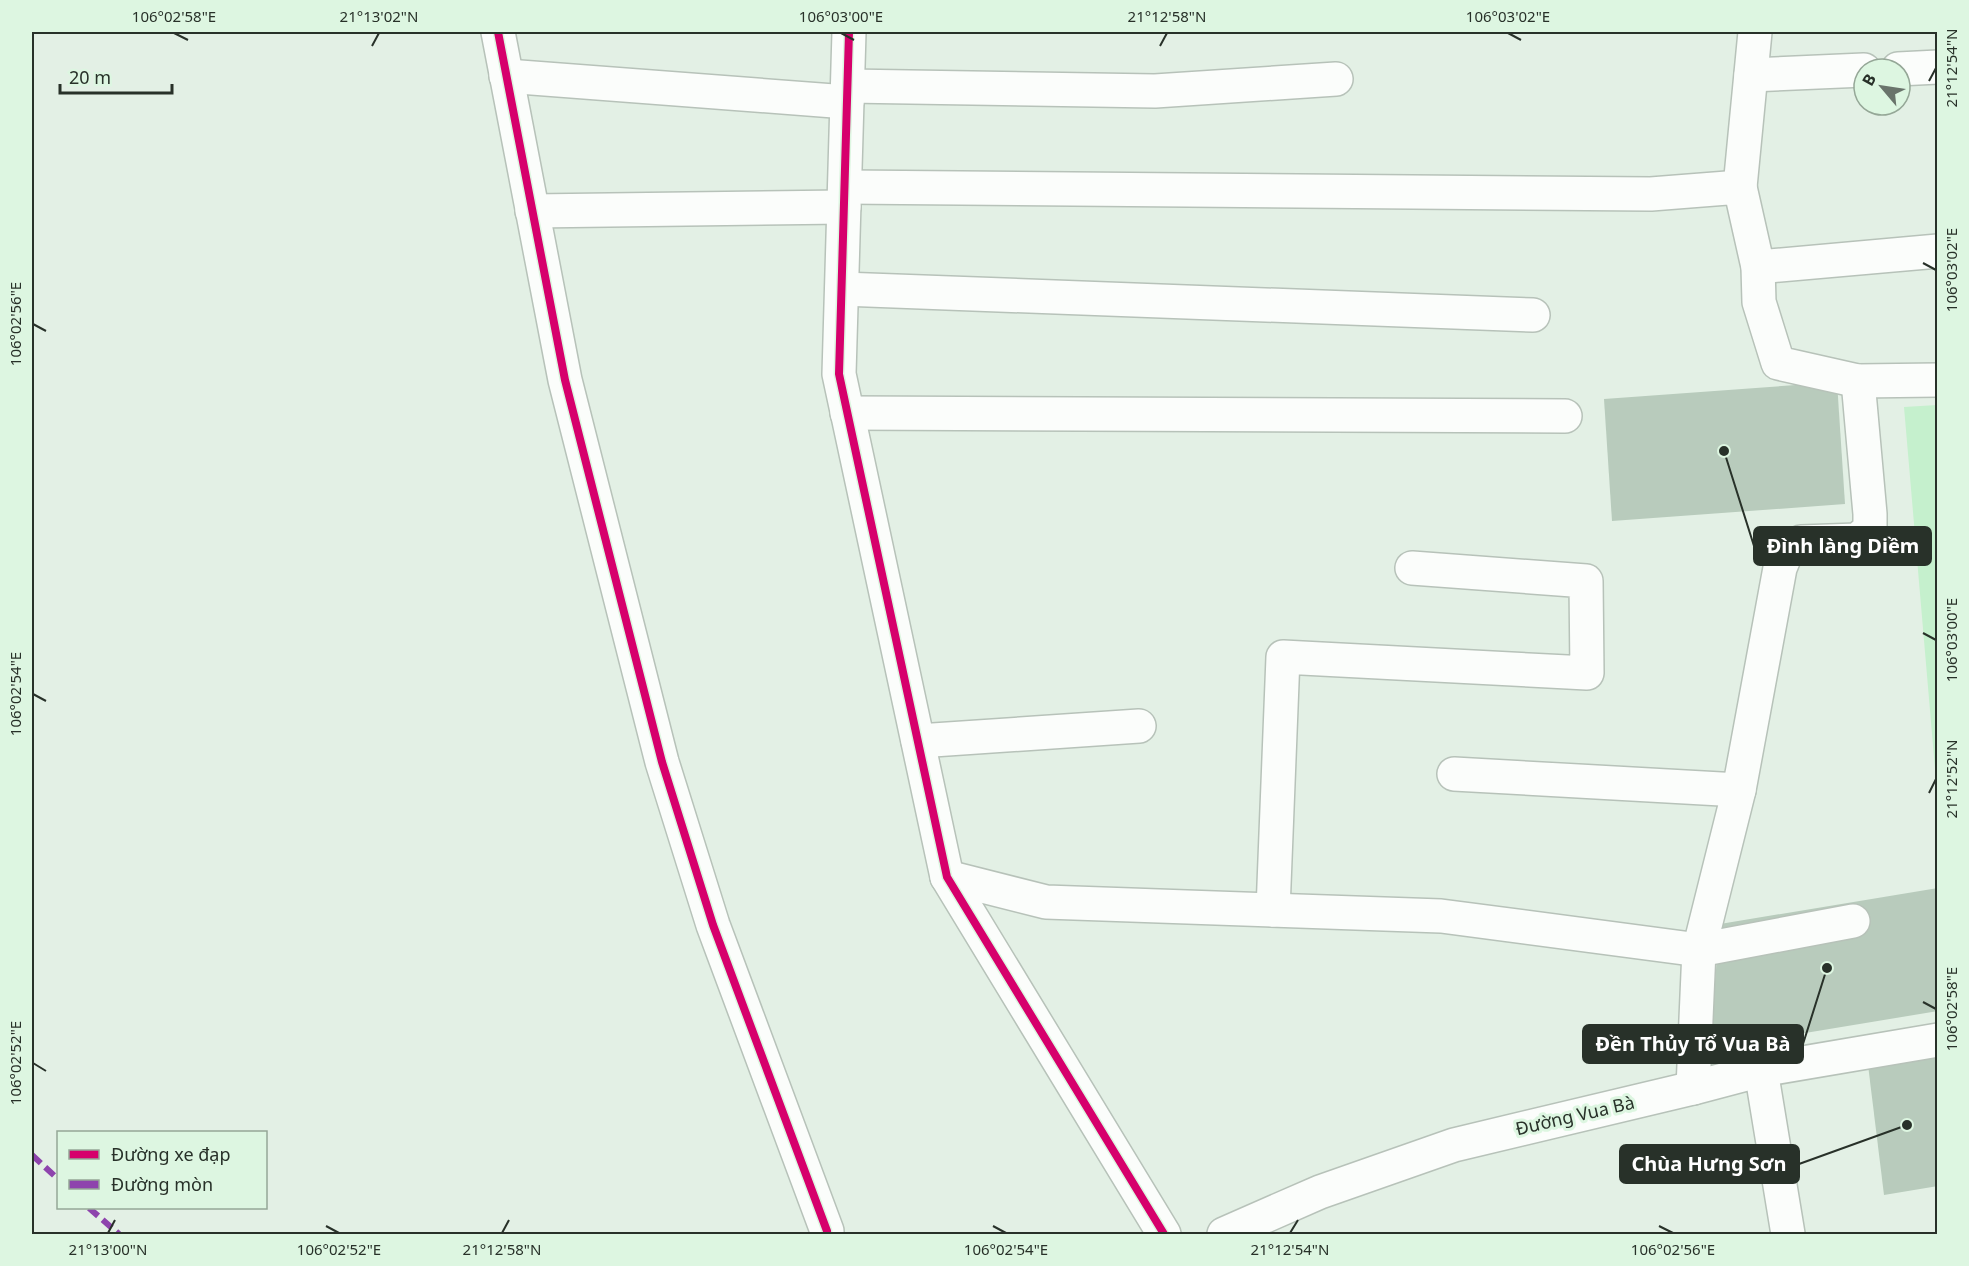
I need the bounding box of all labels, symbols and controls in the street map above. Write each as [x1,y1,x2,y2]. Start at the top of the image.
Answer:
text: 106°02'58"E [132,6,216,26]
text: 21°13'02"N [340,6,418,26]
text: 106°03'00"E [799,6,883,26]
text: 21°12'58"N [1128,6,1206,26]
text: 106°03'02"E [1466,6,1550,26]
text: 21°12'54"N [1941,29,1961,107]
scale bar [60,57,172,95]
north arrow [1852,57,1912,117]
text: 20 m [69,65,111,89]
text: B [1857,70,1881,90]
text: 106°03'02"E [1941,228,1961,312]
text: 106°02'56"E [5,282,25,366]
callout: Đình làng Diềm [1754,527,1931,565]
text: Đình làng Diềm [1767,532,1919,559]
text: 106°03'00"E [1941,598,1961,682]
text: 106°02'54"E [5,652,25,736]
text: 21°12'52"N [1941,740,1961,818]
text: 106°02'58"E [1941,967,1961,1051]
text: 106°02'52"E [5,1021,25,1105]
callout: Đền Thủy Tổ Vua Bà [1583,1025,1803,1063]
text: Đền Thủy Tổ Vua Bà [1595,1030,1791,1057]
street label: Đường Vua Bà [1513,1090,1637,1140]
legend [57,1131,267,1209]
text: Đường xe đạp [111,1142,231,1166]
callout: Chùa Hưng Sơn [1620,1145,1799,1183]
text: Chùa Hưng Sơn [1632,1150,1786,1177]
text: Đường mòn [111,1172,213,1196]
text: 21°13'00"N [69,1239,147,1259]
text: 106°02'52"E [297,1239,381,1259]
text: 21°12'58"N [463,1239,541,1259]
text: 106°02'54"E [964,1239,1048,1259]
text: 21°12'54"N [1251,1239,1329,1259]
text: 106°02'56"E [1631,1239,1715,1259]

